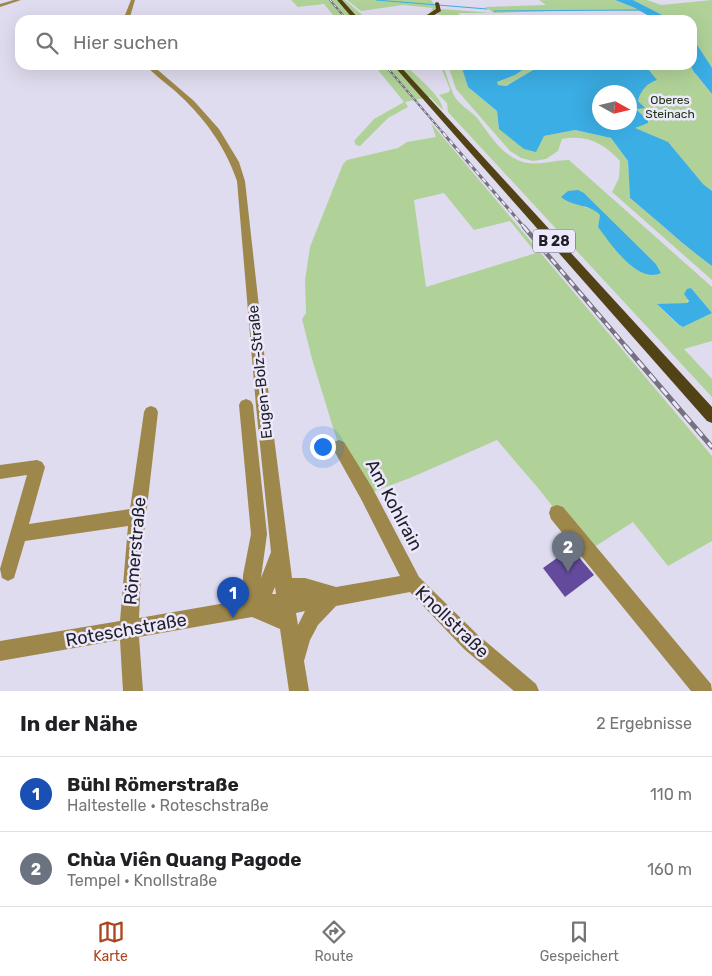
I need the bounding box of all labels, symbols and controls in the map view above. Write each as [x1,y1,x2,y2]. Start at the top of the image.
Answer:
search box [15,15,697,70]
icon: search [33,29,61,57]
text: Hier suchen [73,31,179,54]
north arrow [592,85,637,130]
park label: Oberes Steinach [645,93,695,121]
road number: B 28 [533,230,575,252]
street label: Eugen-Bolz-Straße [244,304,276,440]
your location [310,434,336,460]
street label: Am Kohlrain [361,456,427,554]
street label: Römerstraße [119,496,151,606]
pin: 2 [552,531,584,572]
pin: 1 [217,577,249,618]
street label: Knollstraße [410,581,494,663]
street label: Roteschstraße [64,609,188,651]
text: In der Nähe [20,711,138,736]
text: 2 Ergebnisse [596,714,692,733]
text: Bühl Römerstraße [67,773,239,796]
text: 1 [32,785,40,804]
text: 110 m [650,785,692,804]
text: Haltestelle · Roteschstraße [67,796,269,815]
text: Chùa Viên Quang Pagode [67,848,302,871]
text: 2 [31,860,41,879]
text: 160 m [647,860,692,879]
text: Tempel · Knollstraße [67,871,217,890]
tab: Karte [93,918,128,965]
tab: Route [314,918,353,965]
tab: Gespeichert [540,918,619,965]

